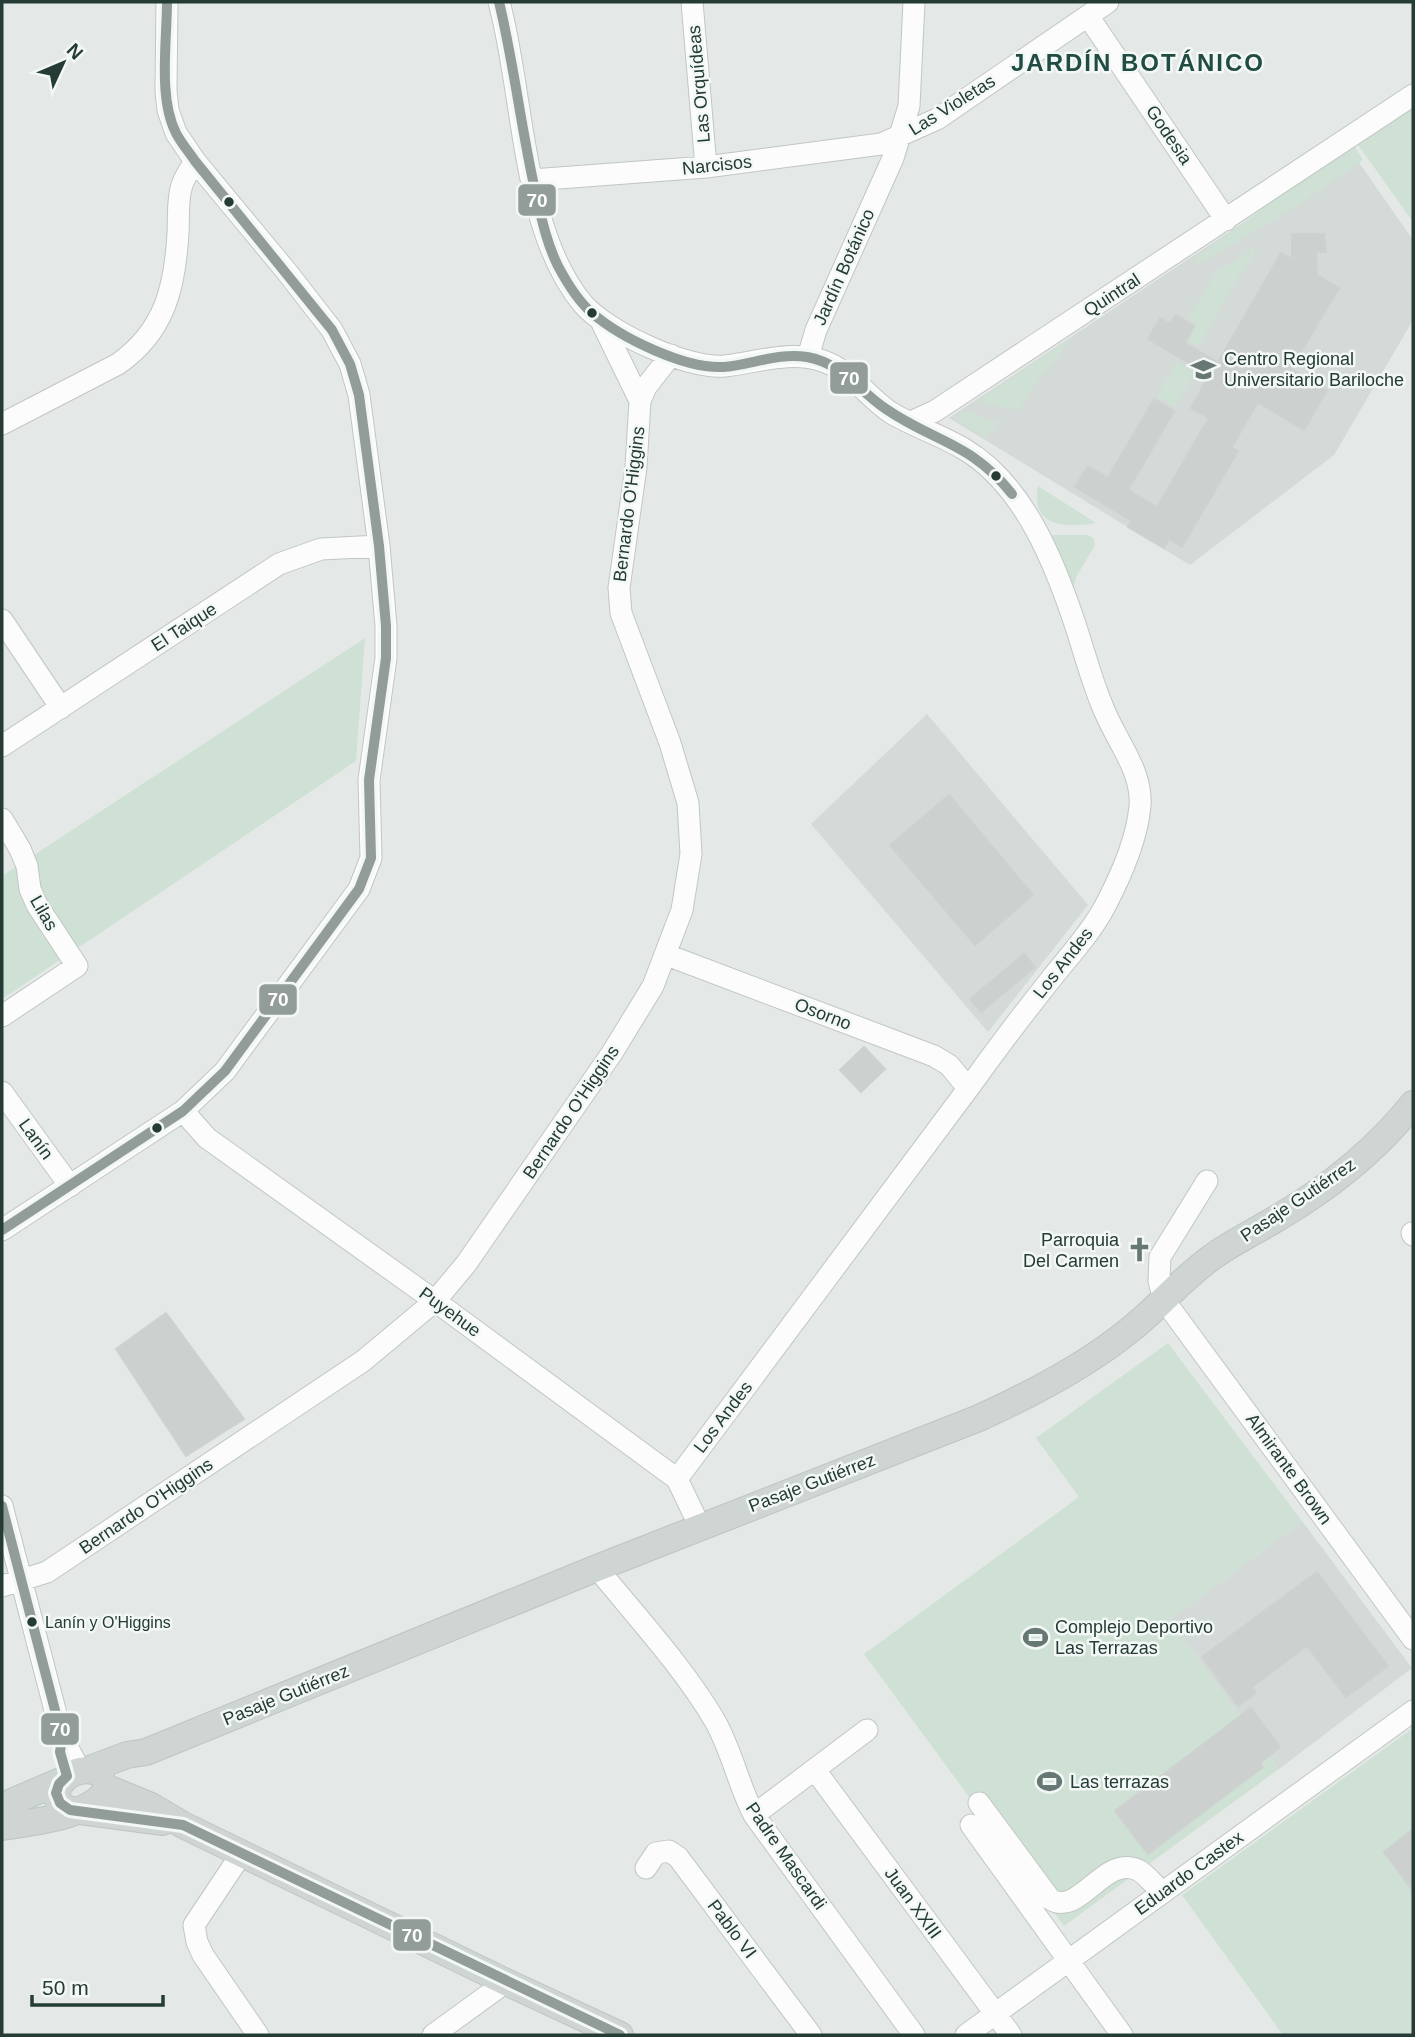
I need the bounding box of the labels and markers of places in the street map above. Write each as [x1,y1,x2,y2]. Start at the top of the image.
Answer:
unlabelled marker [222,195,236,209]
unlabelled marker [585,306,599,320]
place label: Centro Regional Universitario Bariloche [1224,349,1404,390]
school or university icon: Centro Regional Universitario Bariloche [1190,355,1218,383]
unlabelled marker [989,469,1003,483]
unlabelled marker [150,1121,164,1135]
place label: Parroquia Del Carmen [1023,1230,1120,1271]
church icon: Parroquia Del Carmen [1125,1236,1153,1264]
place label: Lanín y O'Higgins [45,1614,171,1631]
marker: Lanín y O'Higgins [25,1615,39,1629]
place label: Complejo Deportivo Las Terrazas [1055,1617,1213,1658]
sports icon: Complejo Deportivo Las Terrazas [1021,1623,1049,1651]
sports icon: Las terrazas [1036,1768,1064,1796]
place label: Las terrazas [1070,1772,1169,1792]

